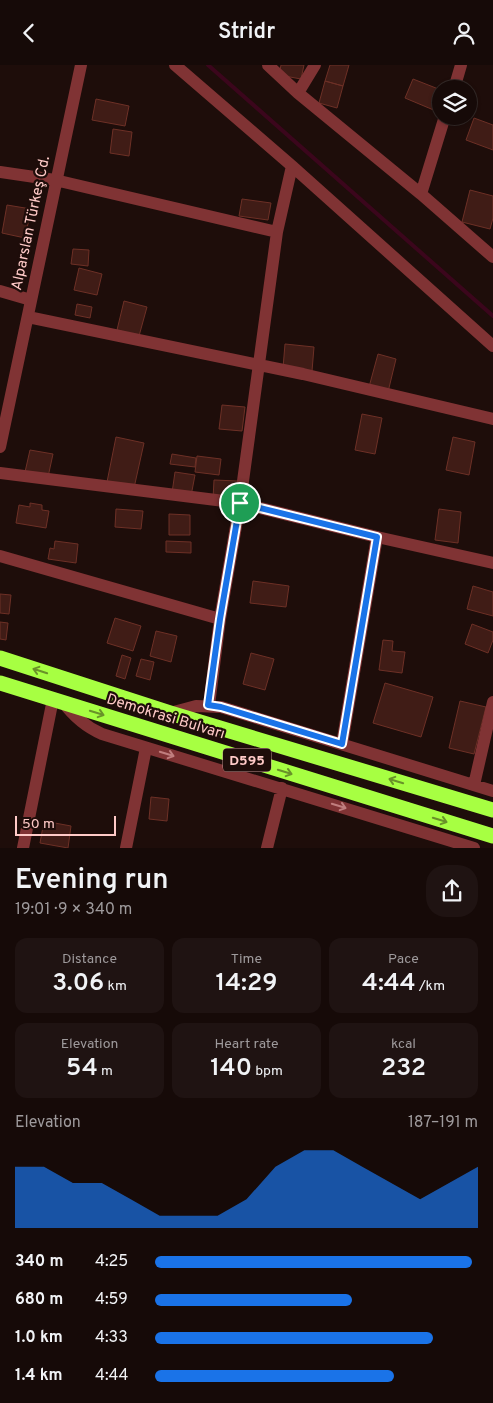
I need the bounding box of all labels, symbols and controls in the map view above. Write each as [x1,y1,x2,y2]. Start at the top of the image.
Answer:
icon: back [15,19,43,47]
text: Stridr [218,19,275,46]
icon: person [450,19,478,47]
map controls [432,80,477,125]
button: layers [432,80,477,125]
street label: Alparslan Türkeş Cd. [8,154,55,292]
pin [219,482,261,524]
icon: arrive [226,489,254,517]
one-way arrow [33,665,49,675]
street label: Demokrasi Bulvarı [104,690,227,744]
one-way arrow [88,708,104,718]
one-way arrow [158,749,174,759]
road number: D595 [223,749,271,771]
one-way arrow [277,767,293,777]
one-way arrow [389,776,404,785]
one-way arrow [331,802,347,812]
scale bar [15,813,116,836]
text: 50 m [22,816,55,833]
one-way arrow [432,816,448,826]
text: Evening run [15,863,169,899]
button: share [426,865,478,917]
text: 19:01 · 9 × 340 m [15,900,132,920]
text: Distance [62,951,117,968]
text: Time [231,951,262,968]
text: Pace [388,951,419,968]
text: 3.06 [52,968,104,1000]
text: 14:29 [216,968,277,1000]
text: 4:44 [362,968,416,1000]
text: km [104,978,127,995]
text: /km [416,978,445,995]
text: Elevation [61,1036,118,1053]
text: Heart rate [214,1036,279,1053]
text: kcal [391,1036,416,1053]
text: 54 [66,1053,98,1085]
text: 140 [210,1053,252,1085]
text: 232 [381,1053,426,1085]
text: m [98,1063,113,1080]
text: bpm [252,1063,283,1080]
text: Elevation [15,1113,81,1133]
text: 187–191 m [408,1113,478,1133]
text: 340 m [15,1252,63,1272]
text: 4:25 [95,1252,128,1272]
text: 680 m [15,1290,63,1310]
text: 4:59 [95,1290,128,1310]
text: 1.0 km [15,1328,63,1348]
text: 4:33 [95,1328,128,1348]
text: 1.4 km [15,1366,63,1386]
text: 4:44 [95,1366,128,1386]

